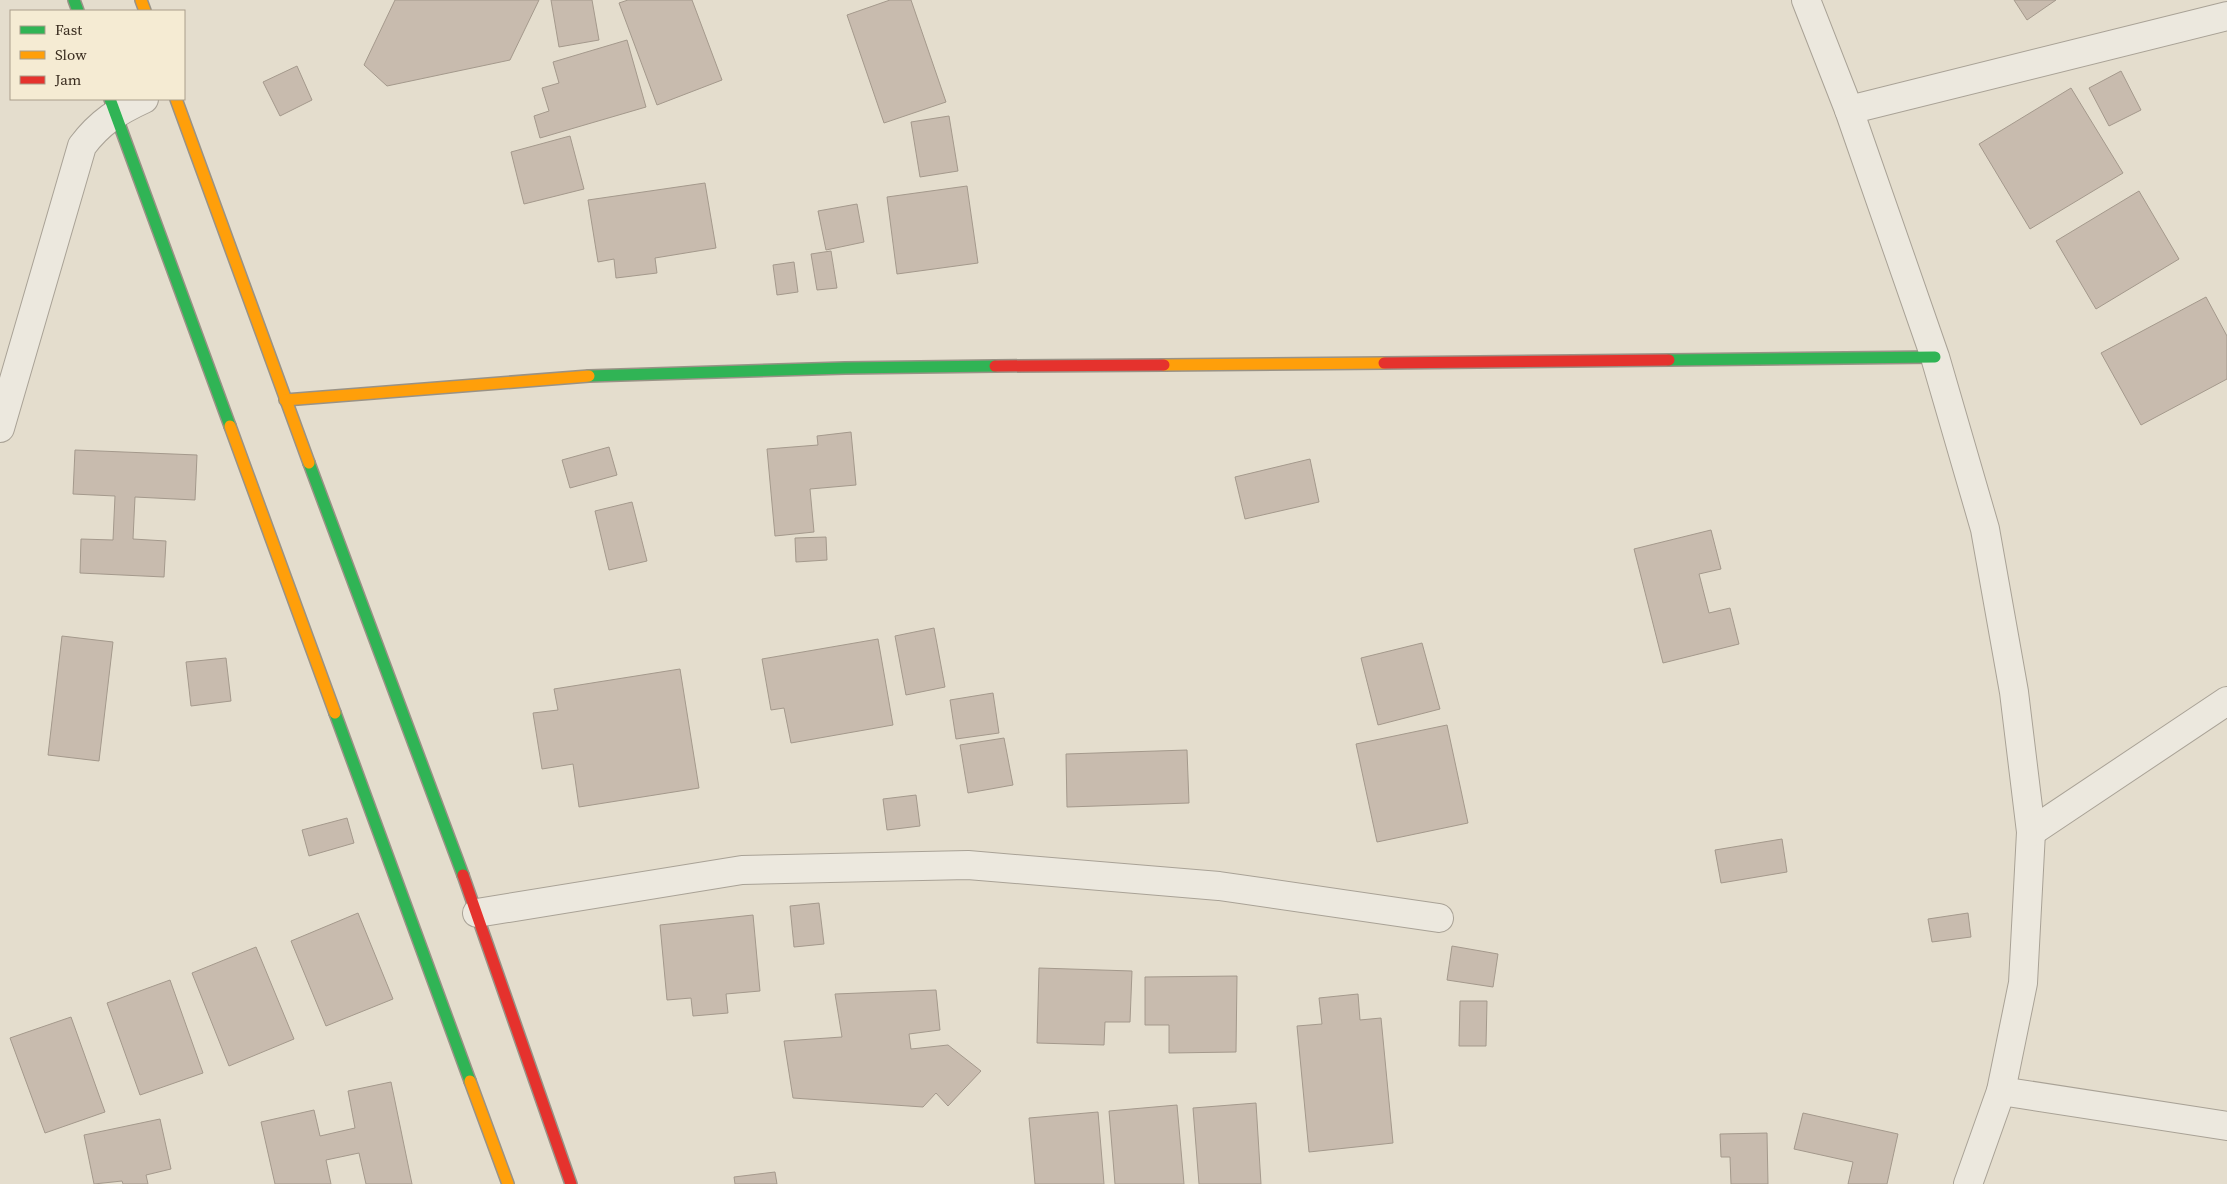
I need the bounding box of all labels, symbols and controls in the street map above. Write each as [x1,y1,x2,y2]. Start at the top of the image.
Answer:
legend [10,10,185,100]
text: Fast [55,19,82,40]
text: Slow [55,44,87,65]
text: Jam [54,69,82,90]

